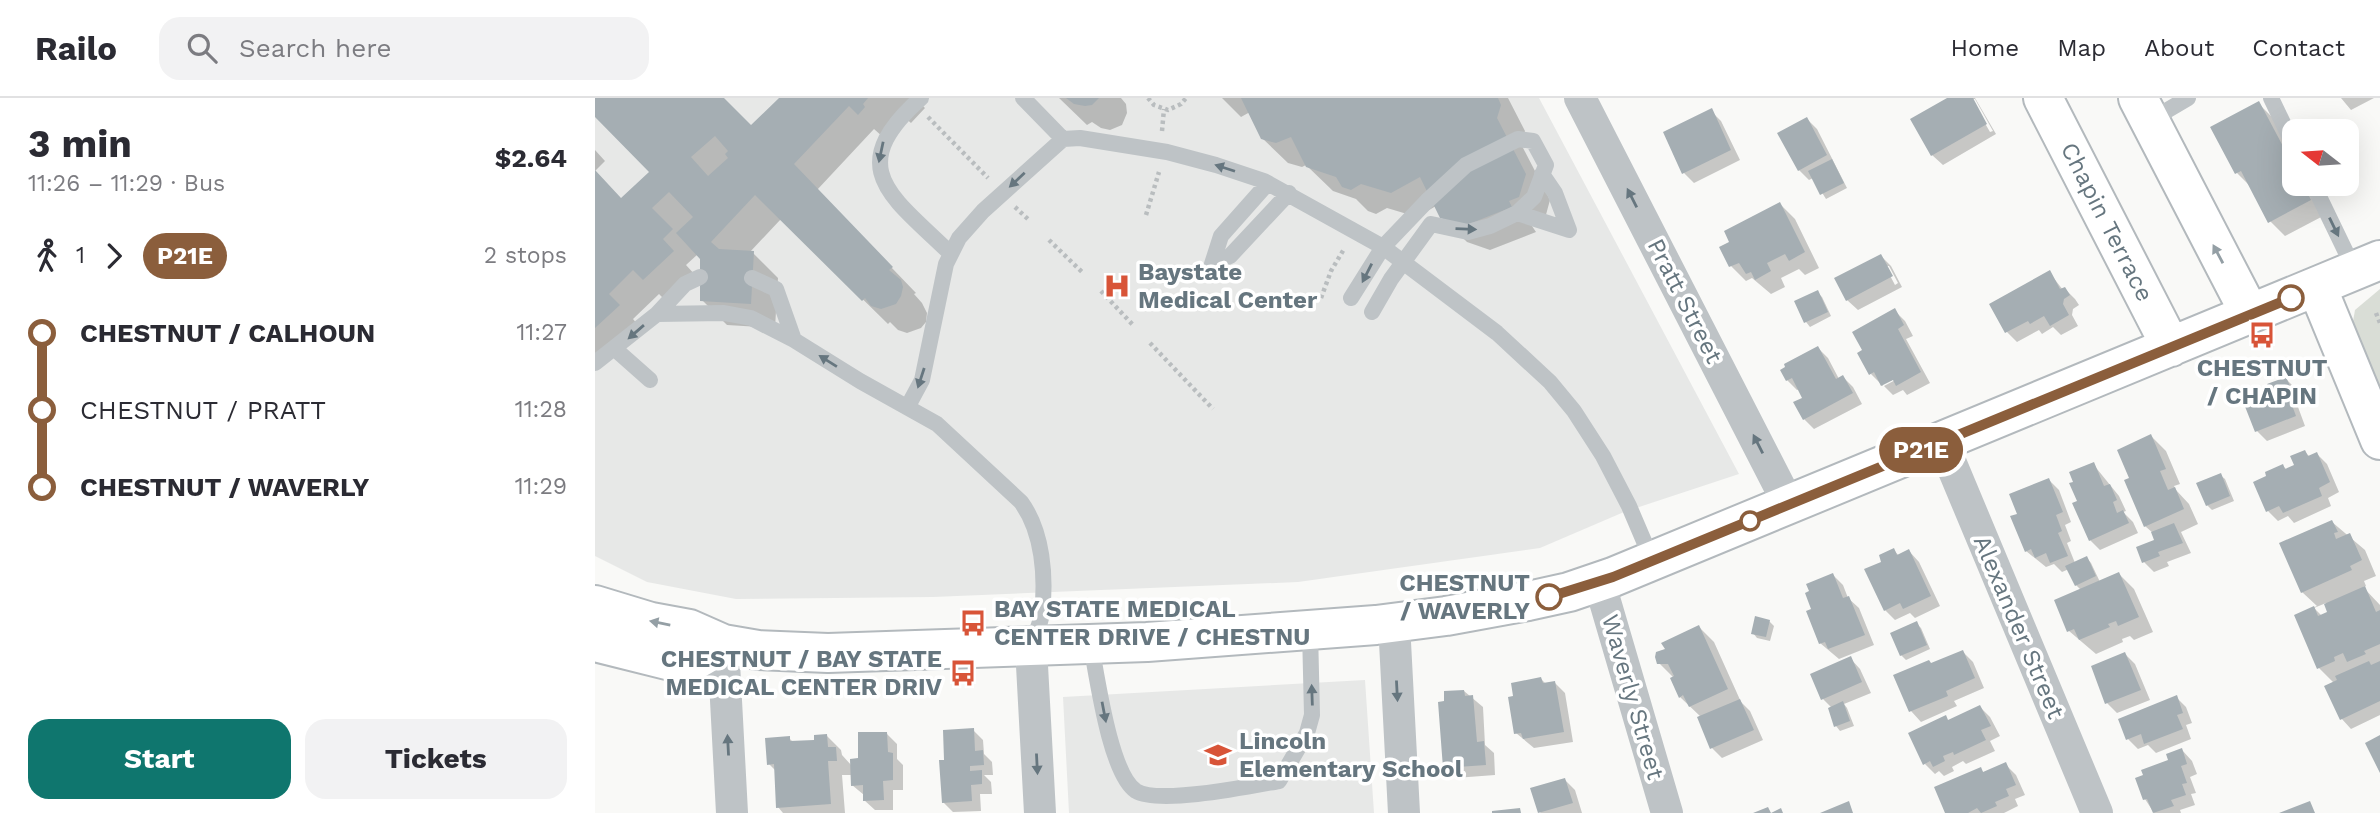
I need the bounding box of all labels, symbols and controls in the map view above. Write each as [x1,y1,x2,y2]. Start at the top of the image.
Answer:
search box [159,17,649,80]
text: Railo [35,29,117,68]
icon: search [183,29,221,67]
text: Search here [239,33,391,63]
text: Home [1951,34,2019,62]
text: Map [2057,34,2106,62]
text: About [2144,34,2214,62]
text: Contact [2252,34,2345,62]
north arrow [2282,119,2359,196]
map controls [2282,119,2359,196]
text: 3 min [28,122,132,166]
street label: Chapin Terrace [2055,138,2159,306]
one-way arrow [876,141,887,163]
text: $2.64 [495,143,567,173]
one-way arrow [1215,162,1236,173]
text: 11:26 – 11:29 · Bus [28,170,225,197]
one-way arrow [1008,172,1026,188]
one-way arrow [1626,188,1637,208]
one-way arrow [2328,217,2339,237]
one-way arrow [1455,223,1477,235]
street label: Pratt Street [1642,234,1728,368]
icon: walk [28,237,66,275]
icon: forward [95,237,133,275]
text: 1 [76,242,85,269]
text: P21E [157,242,213,270]
text: 2 stops [484,242,567,269]
one-way arrow [2212,244,2223,264]
place label: Baystate Medical Center [1138,258,1318,314]
one-way arrow [1361,263,1372,283]
hospital icon: Baystate Medical Center [1102,271,1132,301]
unlabelled marker [2278,285,2304,311]
text: CHESTNUT / CALHOUN [80,318,375,348]
text: 11:27 [516,319,567,346]
bus stop icon: CHESTNUT / CHAPIN [2247,320,2277,350]
one-way arrow [627,324,645,340]
one-way arrow [818,354,837,367]
place label: CHESTNUT / CHAPIN [2197,354,2328,410]
one-way arrow [915,367,925,388]
text: CHESTNUT / PRATT [80,395,326,425]
text: 11:28 [515,396,567,423]
line badge: P21E [1872,427,1970,473]
one-way arrow [1753,434,1764,454]
text: P21E [1893,436,1949,464]
text: CHESTNUT / WAVERLY [80,472,369,502]
text: 11:29 [515,473,567,500]
unlabelled marker [1740,511,1760,531]
street label: Alexander Street [1968,531,2070,723]
place label: CHESTNUT / WAVERLY [1399,569,1530,625]
marker: CHESTNUT / WAVERLY [1536,584,1562,610]
place label: BAY STATE MEDICAL CENTER DRIVE / CHESTNU [994,595,1310,651]
bus stop icon: BAY STATE MEDICAL CENTER DRIVE / CHESTNU [958,608,988,638]
street label: Waverly Street [1596,611,1670,783]
one-way arrow [649,618,671,629]
place label: CHESTNUT / BAY STATE MEDICAL CENTER DRIV [661,645,943,701]
bus stop icon: CHESTNUT / BAY STATE MEDICAL CENTER DRIV [948,658,978,688]
one-way arrow [1392,680,1403,702]
one-way arrow [1306,684,1317,706]
one-way arrow [1099,701,1110,723]
button: Start [28,719,291,799]
button: Tickets [305,719,567,799]
place label: Lincoln Elementary School [1239,727,1463,783]
one-way arrow [723,734,734,756]
school or university icon: Lincoln Elementary School [1203,740,1233,770]
one-way arrow [1032,753,1043,775]

